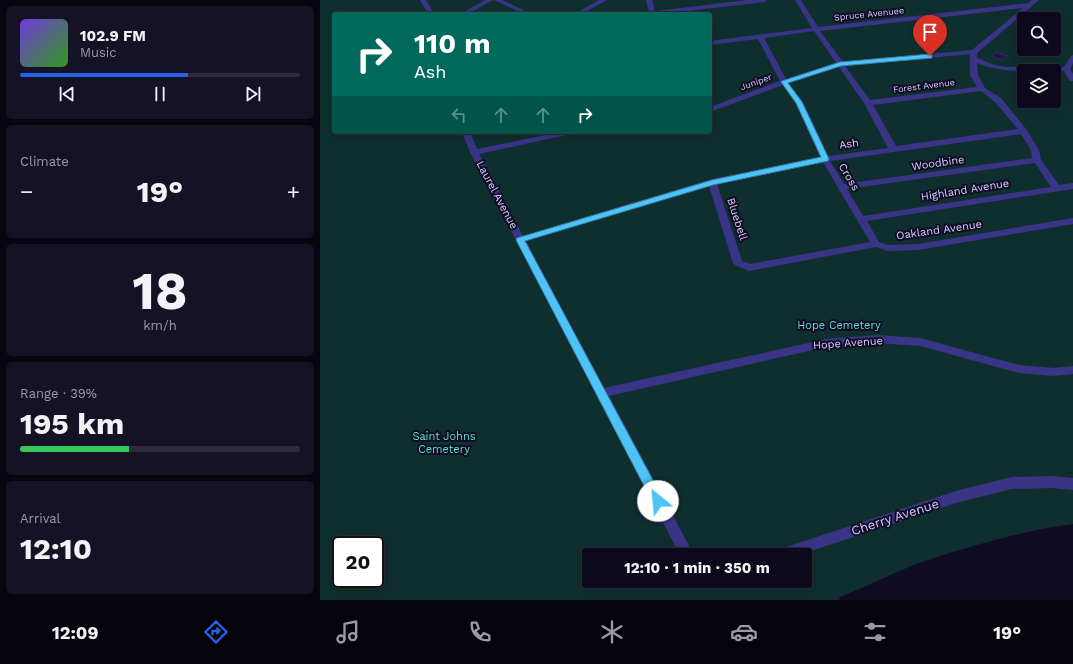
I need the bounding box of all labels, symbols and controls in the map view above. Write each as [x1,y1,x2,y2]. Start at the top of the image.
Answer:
street label: Spruce Avenuee [833,5,905,23]
map controls [1017,12,1061,108]
button: search [1017,12,1061,56]
pin [913,15,947,56]
icon: arrive [919,21,941,43]
text: 102.9 FM [80,27,146,45]
text: 110 m [414,27,491,60]
icon: right [348,28,400,80]
text: Music [80,45,117,60]
text: Ash [414,61,446,82]
button: layers [1017,64,1061,108]
street label: Juniper [739,72,774,92]
street label: Forest Avenue [893,77,955,95]
icon: previous [56,83,78,105]
icon: pause [149,83,171,105]
icon: next [242,83,264,105]
icon: left [448,104,470,126]
icon: ahead [490,104,512,126]
icon: ahead [532,104,554,126]
icon: right [574,104,596,126]
street label: Ash [838,136,860,152]
street label: Woodbine [911,153,965,173]
text: Climate [20,154,69,169]
street label: Laurel Avenue [474,159,520,231]
street label: Cross [836,161,862,193]
text: 19° [137,174,183,209]
street label: Highland Avenue [920,177,1010,203]
text: − [20,179,33,204]
text: + [287,179,300,204]
street label: Bluebell [724,196,750,242]
street label: Oakland Avenue [895,218,983,242]
text: 18 [132,261,188,322]
text: km/h [143,318,177,333]
park label: Hope Cemetery [797,319,881,332]
street label: Hope Avenue [813,334,883,352]
text: Range · 39% [20,386,97,401]
text: 195 km [20,406,124,441]
park label: Saint Johns Cemetery [412,430,476,456]
position arrow [637,480,679,522]
street label: Cherry Avenue [849,496,941,538]
text: Arrival [20,511,61,526]
text: 12:10 [20,531,92,566]
speed limit sign: 20 [332,536,384,588]
text: 12:10 · 1 min · 350 m [624,559,770,577]
icon: directions [202,618,230,646]
icon: music [334,618,362,646]
icon: phone [466,618,494,646]
icon: climate [598,618,626,646]
icon: car [730,618,758,646]
icon: filters [861,618,889,646]
text: 12:09 [52,622,99,643]
text: 19° [993,622,1021,643]

